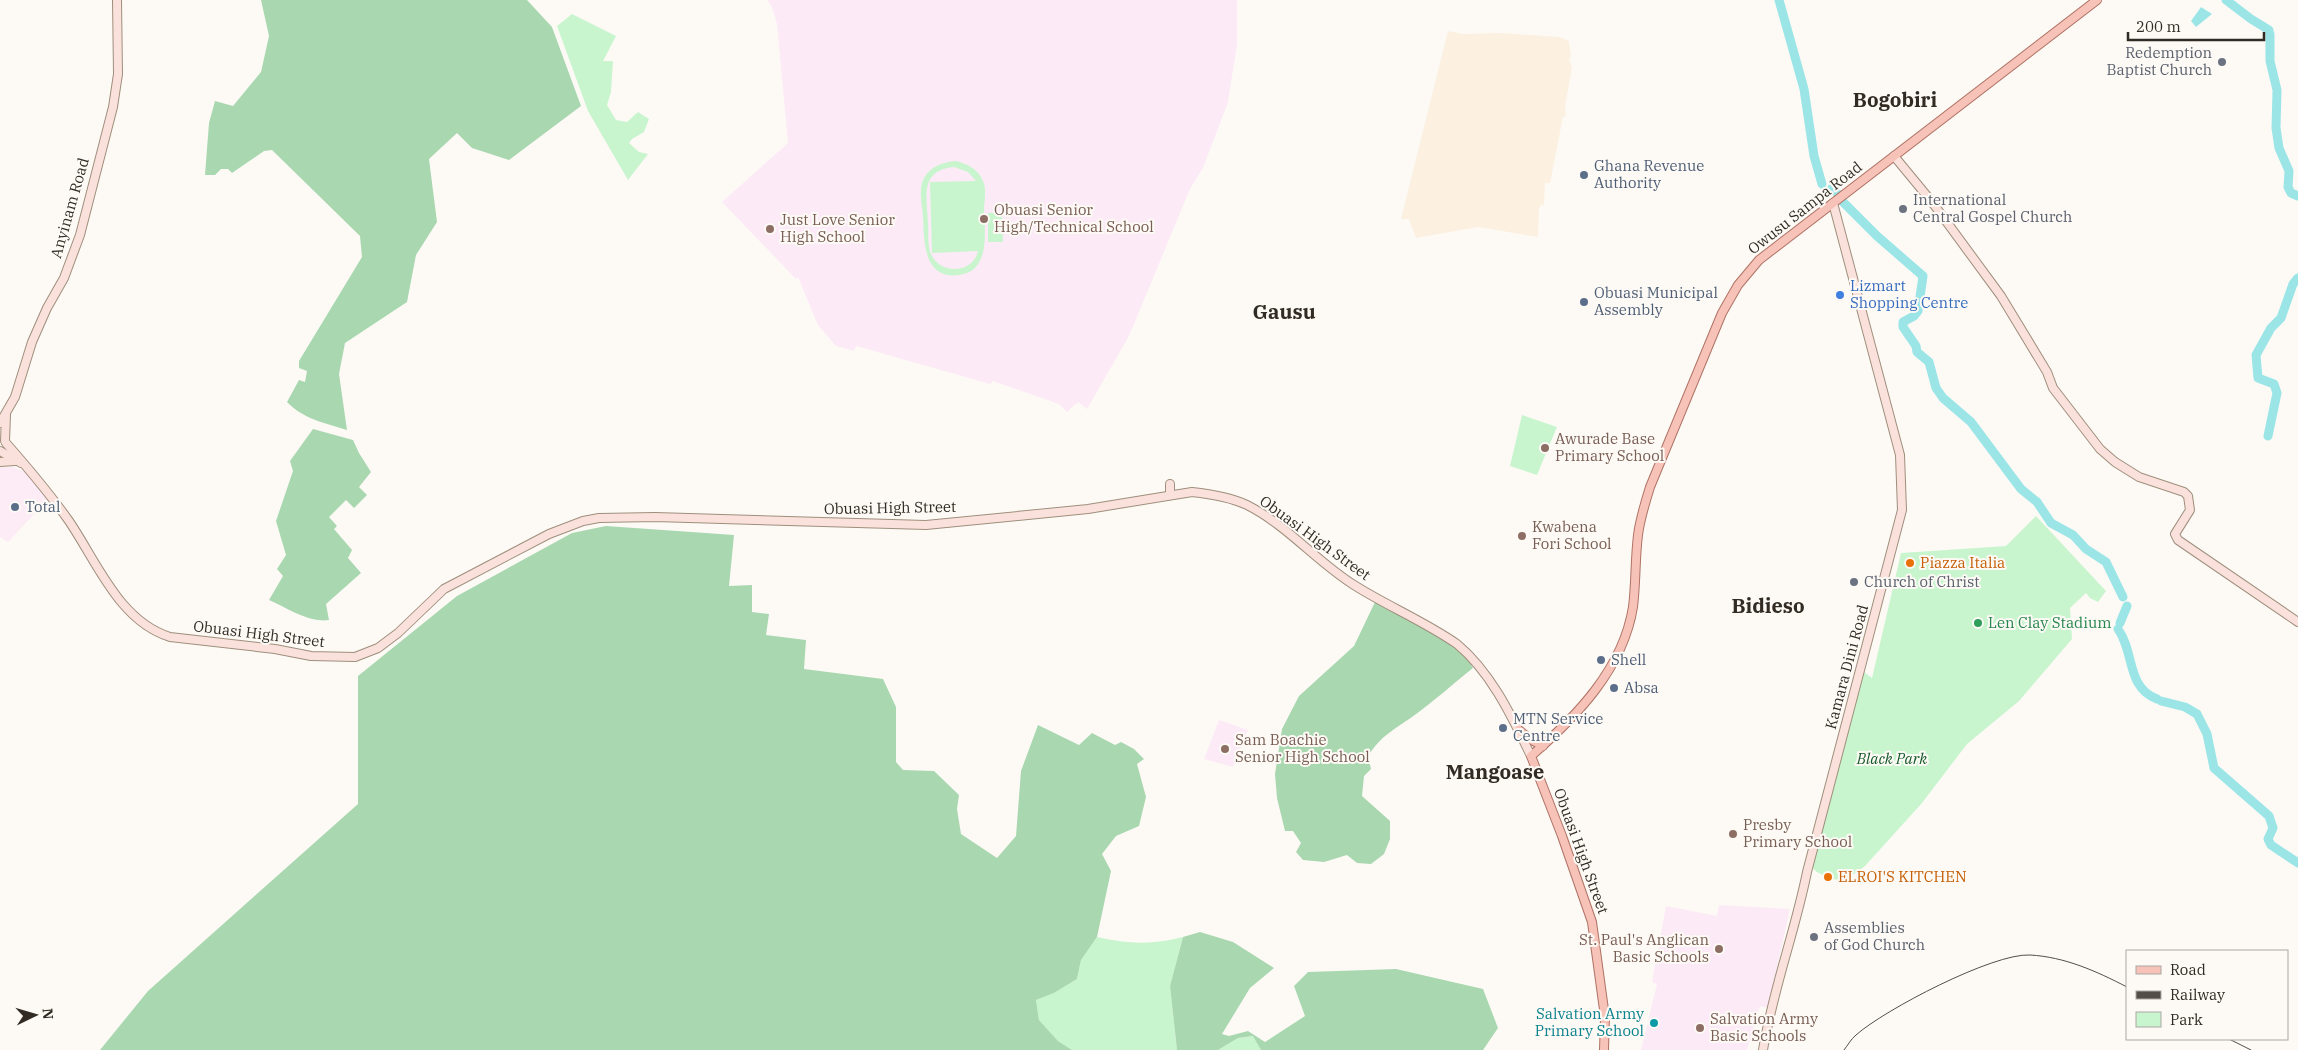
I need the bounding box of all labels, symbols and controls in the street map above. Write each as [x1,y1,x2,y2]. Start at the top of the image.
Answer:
scale bar [2128,10,2264,42]
text: 200 m [2136,17,2181,36]
place label: Redemption Baptist Church [2106,43,2212,79]
marker: Redemption Baptist Church [2216,56,2228,68]
district label: Bogobiri [1853,86,1937,113]
street label: Anyinam Road [46,155,93,260]
place label: Ghana Revenue Authority [1594,156,1704,192]
street label: Owusu Sampa Road [1744,157,1866,258]
marker: Ghana Revenue Authority [1578,169,1590,181]
place label: International Central Gospel Church [1913,190,2072,226]
place label: Obuasi Senior High/Technical School [994,200,1154,236]
marker: International Central Gospel Church [1897,203,1909,215]
place label: Just Love Senior High School [780,210,895,246]
marker: Obuasi Senior High/Technical School [978,213,990,225]
marker: Just Love Senior High School [764,223,776,235]
place label: Lizmart Shopping Centre [1850,276,1968,312]
place label: Obuasi Municipal Assembly [1594,283,1718,319]
marker: Lizmart Shopping Centre [1834,289,1846,301]
marker: Obuasi Municipal Assembly [1578,296,1590,308]
district label: Gausu [1252,298,1316,325]
place label: Awurade Base Primary School [1555,429,1664,465]
marker: Awurade Base Primary School [1539,442,1551,454]
street label: Obuasi High Street [1256,491,1374,584]
place label: Total [25,497,61,516]
street label: Obuasi High Street [824,497,956,518]
marker: Total [9,501,21,513]
place label: Kwabena Fori School [1532,517,1612,553]
marker: Kwabena Fori School [1516,530,1528,542]
place label: Piazza Italia [1920,553,2005,572]
marker: Piazza Italia [1904,557,1916,569]
place label: Church of Christ [1864,572,1980,591]
marker: Church of Christ [1848,576,1860,588]
district label: Bidieso [1731,592,1805,619]
street label: Kamara Dini Road [1821,602,1872,731]
place label: Len Clay Stadium [1988,613,2112,632]
street label: Obuasi High Street [192,616,326,651]
marker: Len Clay Stadium [1972,617,1984,629]
place label: Shell [1611,650,1646,669]
marker: Shell [1595,654,1607,666]
place label: Absa [1624,678,1659,697]
marker: Absa [1608,682,1620,694]
place label: MTN Service Centre [1513,709,1603,745]
marker: MTN Service Centre [1497,722,1509,734]
place label: Sam Boachie Senior High School [1235,730,1370,766]
marker: Sam Boachie Senior High School [1219,743,1231,755]
park label: Black Park [1856,749,1927,768]
district label: Mangoase [1446,758,1544,785]
street label: Obuasi High Street [1550,785,1613,916]
place label: Presby Primary School [1743,815,1852,851]
marker: Presby Primary School [1727,828,1739,840]
place label: ELROI'S KITCHEN [1838,867,1967,886]
marker: ELROI'S KITCHEN [1822,871,1834,883]
place label: Assemblies of God Church [1824,918,1925,954]
place label: St. Paul's Anglican Basic Schools [1579,930,1709,966]
marker: Assemblies of God Church [1808,931,1820,943]
marker: St. Paul's Anglican Basic Schools [1713,943,1725,955]
legend [2126,950,2288,1040]
text: Road [2170,960,2206,979]
text: Railway [2170,985,2225,1004]
north arrow [10,990,60,1040]
place label: Salvation Army Primary School [1535,1004,1644,1040]
text: N [39,1008,57,1020]
place label: Salvation Army Basic Schools [1710,1009,1818,1045]
text: Park [2170,1010,2203,1029]
marker: Salvation Army Primary School [1648,1017,1660,1029]
marker: Salvation Army Basic Schools [1694,1022,1706,1034]

